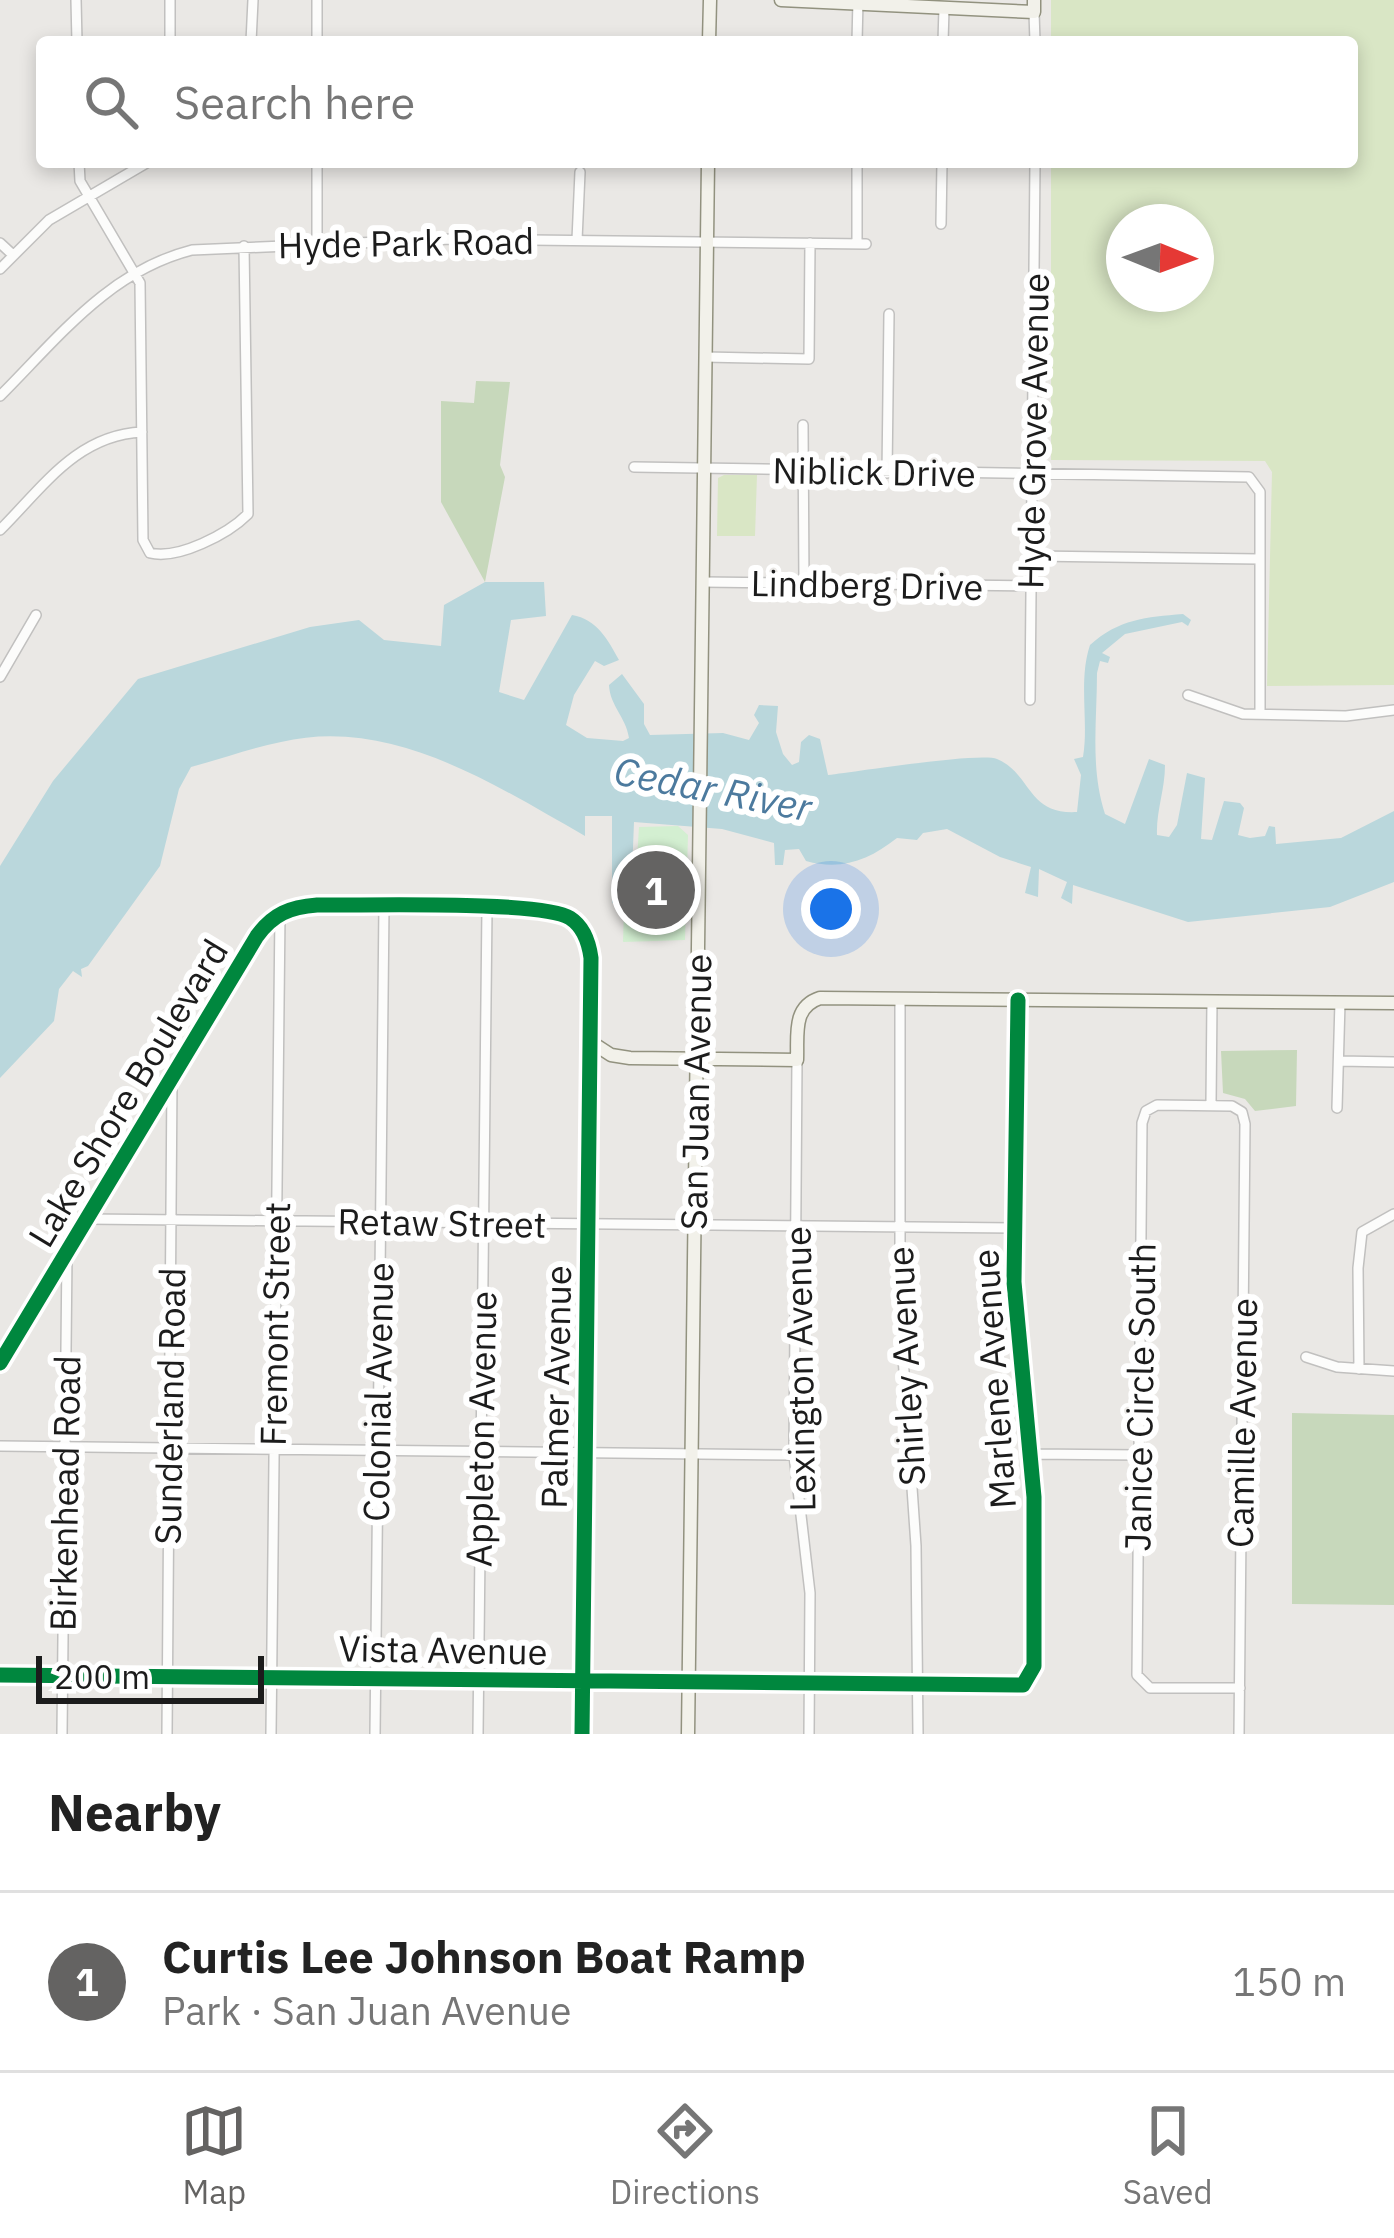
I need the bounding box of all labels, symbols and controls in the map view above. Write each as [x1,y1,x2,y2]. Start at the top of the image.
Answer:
search box [36,36,1358,168]
icon: search [78,69,144,135]
text: Search here [174,73,415,131]
north arrow [1106,204,1214,312]
street label: Hyde Park Road [277,217,535,268]
street label: Hyde Grove Avenue [1006,273,1059,589]
street label: Niblick Drive [772,446,976,497]
street label: Lindberg Drive [750,559,984,610]
water label: Cedar River [610,744,818,833]
pin: 1 [617,845,695,935]
your location [801,879,861,939]
street label: Lake Shore Boulevard [17,930,238,1255]
street label: San Juan Avenue [670,953,721,1231]
street label: Retaw Street [337,1197,547,1248]
street label: Fremont Street [249,1202,300,1446]
street label: Lexington Avenue [774,1226,825,1512]
street label: Janice Circle South [1113,1242,1166,1552]
street label: Shirley Avenue [876,1245,935,1487]
street label: Marlene Avenue [961,1248,1026,1510]
street label: Colonial Avenue [352,1262,403,1522]
street label: Palmer Avenue [530,1265,581,1509]
street label: Sunderland Road [144,1267,195,1545]
street label: Appleton Avenue [455,1291,506,1567]
street label: Camille Avenue [1216,1298,1267,1548]
street label: Birkenhead Road [39,1355,90,1631]
street label: Vista Avenue [338,1624,548,1675]
scale bar [36,1650,264,1703]
text: 200 m [54,1655,150,1698]
text: Nearby [48,1779,221,1845]
text: Curtis Lee Johnson Boat Ramp [162,1927,806,1985]
text: 1 [75,1956,99,2007]
text: 150 m [1233,1956,1346,2007]
text: Park · San Juan Avenue [162,1985,571,2036]
tab: Map [181,2098,247,2213]
tab: Directions [610,2098,760,2213]
tab: Saved [1123,2098,1213,2213]

